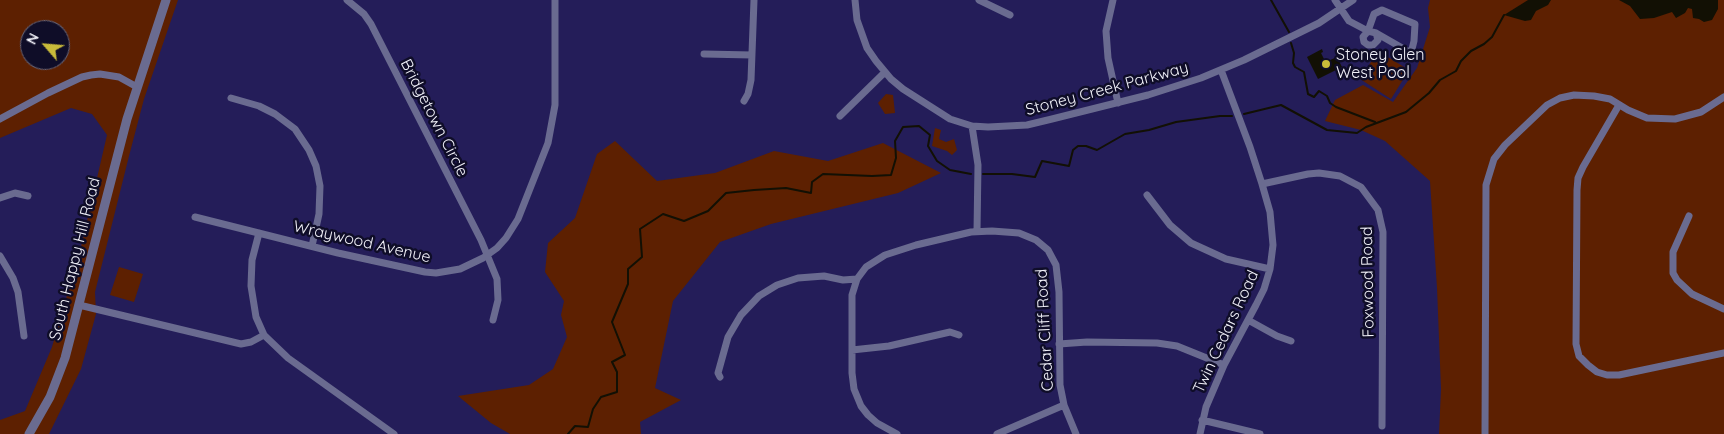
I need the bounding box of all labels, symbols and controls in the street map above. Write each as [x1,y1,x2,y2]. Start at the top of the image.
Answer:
north arrow [20,20,70,70]
text: N [22,30,43,47]
place label: Stoney Glen West Pool [1336,45,1425,83]
street label: Bridgetown Circle [396,56,472,180]
street label: Stoney Creek Parkway [1024,58,1190,120]
marker: Stoney Glen West Pool [1320,58,1332,70]
street label: South Happy Hill Road [45,176,105,342]
street label: Wraywood Avenue [291,217,433,267]
street label: Foxwood Road [1357,226,1379,338]
street label: Twin Cedars Road [1189,267,1263,397]
street label: Cedar Cliff Road [1032,268,1058,392]

